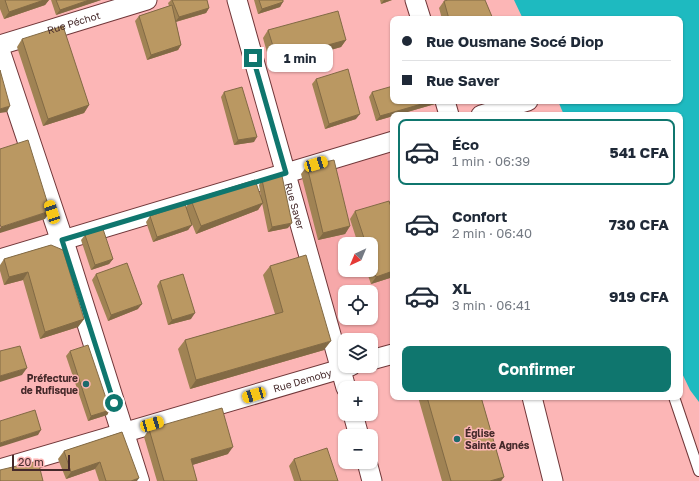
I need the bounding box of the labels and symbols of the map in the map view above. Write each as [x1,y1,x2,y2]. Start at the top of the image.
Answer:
street label: Rue Péchot [46,9,102,36]
callout: 1 min [267,44,333,72]
route end [244,49,262,67]
car [303,155,329,173]
street label: Rue Saver [283,181,307,231]
car [43,199,61,225]
north arrow [338,237,378,277]
street label: Rue Demoby [272,366,333,395]
place label: Préfecture de Rufisque [21,372,78,396]
marker: Préfecture de Rufisque [81,379,91,389]
car [241,386,267,404]
route start [105,394,123,412]
car [139,415,165,433]
place label: Église Sainte Agnés [465,427,530,451]
marker: Église Sainte Agnés [452,434,462,444]
scale bar [12,453,70,472]

